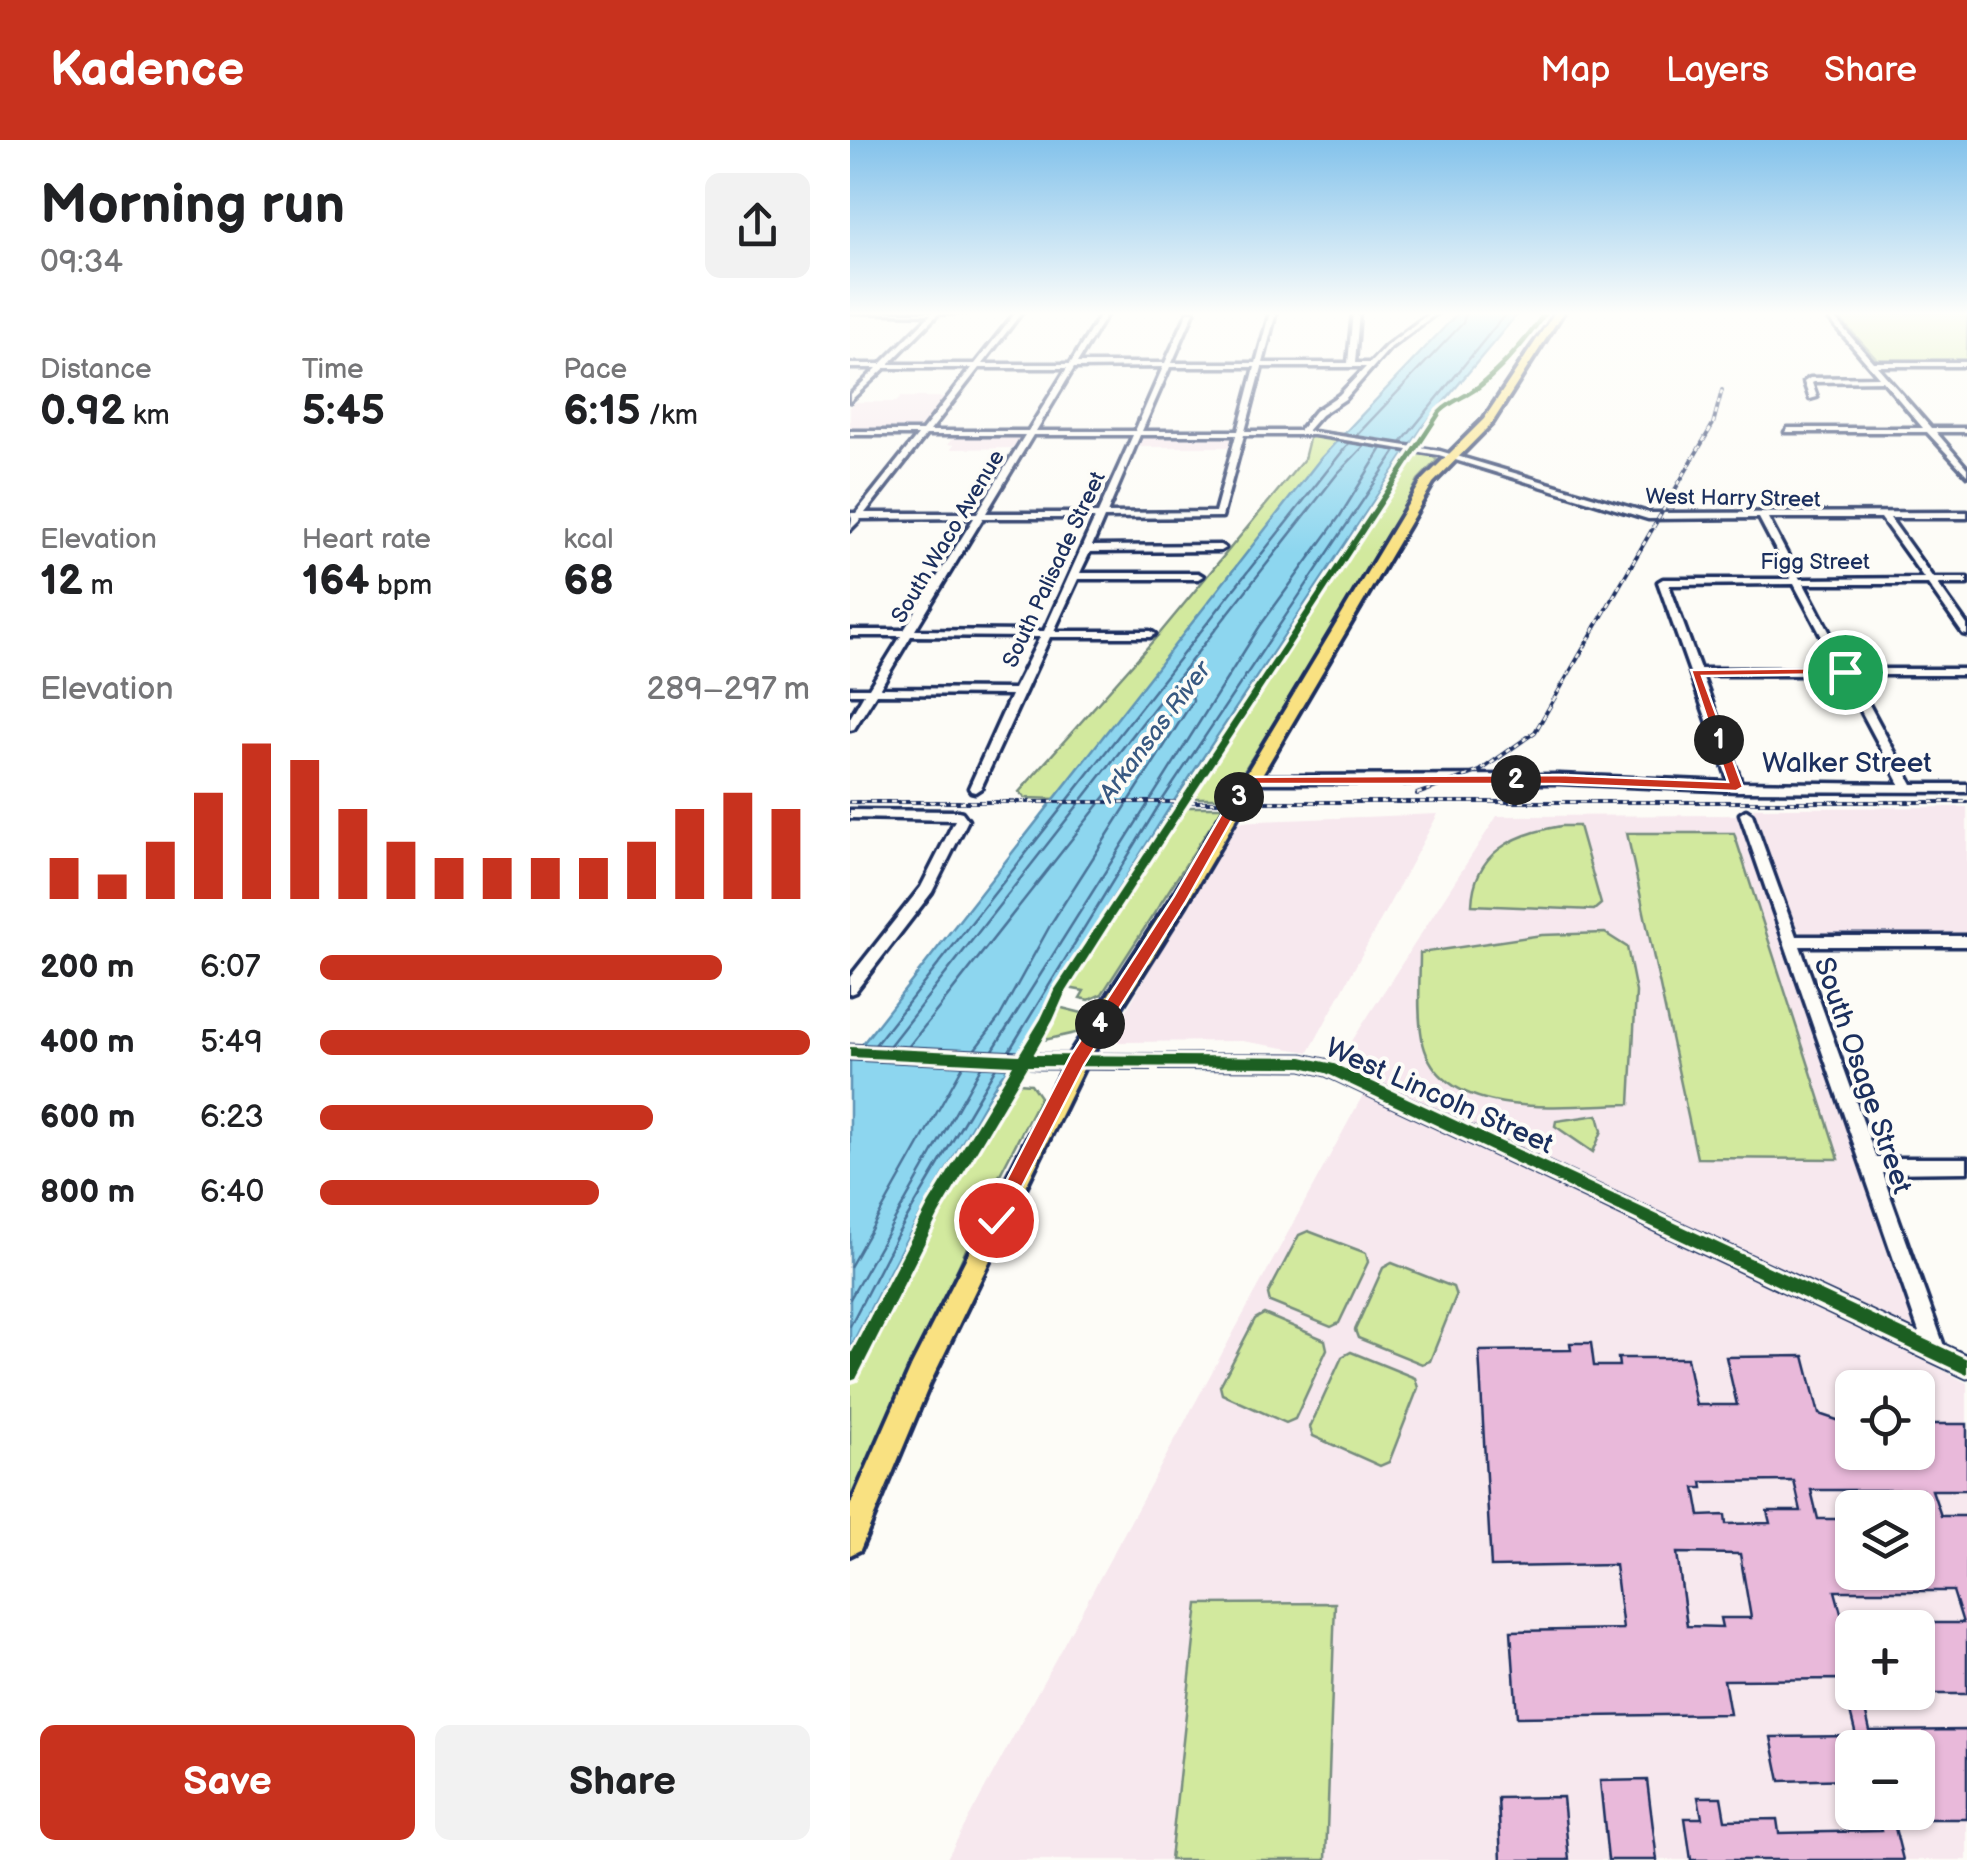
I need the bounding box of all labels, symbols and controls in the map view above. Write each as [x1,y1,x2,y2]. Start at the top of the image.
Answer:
text: Kadence [50,42,244,99]
text: Map [1540,49,1611,92]
text: Layers [1666,49,1769,92]
text: Share [1824,49,1917,92]
text: Morning run [40,172,345,239]
button: share [705,173,810,278]
text: 09:34 [40,243,123,282]
text: Distance [40,353,152,386]
text: Time [302,353,364,386]
text: Pace [563,353,627,386]
text: 0.92 [40,386,125,437]
text: 5:45 [302,386,385,437]
text: 6:15 [563,386,641,437]
text: km [125,399,170,432]
text: /km [641,399,698,432]
street label: South Waco Avenue [886,445,1011,628]
street label: South Palisade Street [997,467,1112,672]
street label: West Harry Street [1645,483,1821,514]
text: Elevation [40,523,157,556]
text: Heart rate [302,523,431,556]
text: kcal [563,523,614,556]
street label: Figg Street [1760,549,1870,576]
text: 12 [40,556,83,607]
text: 164 [302,556,370,607]
text: 68 [563,556,614,607]
text: m [83,569,114,602]
text: bpm [370,569,432,602]
pin [1803,630,1888,715]
icon: arrive [1818,645,1873,700]
water label: Arkansas River [1092,654,1219,809]
text: Elevation [40,670,173,709]
text: 289–297 m [647,670,810,709]
pin: 1 [1694,715,1744,765]
text: 1 [1713,723,1725,756]
street label: Walker Street [1762,747,1932,780]
pin: 2 [1491,755,1541,805]
text: 2 [1508,763,1524,796]
pin: 3 [1214,772,1264,822]
text: 3 [1231,780,1247,813]
text: 200 m [40,948,134,987]
text: 6:07 [200,948,261,987]
street label: South Osage Street [1807,953,1919,1198]
pin: 4 [1075,999,1125,1049]
text: 4 [1092,1007,1108,1040]
text: 400 m [40,1023,135,1062]
text: 5:49 [200,1023,263,1062]
street label: West Lincoln Street [1320,1031,1559,1162]
text: 600 m [40,1098,135,1137]
text: 6:23 [200,1098,264,1137]
text: 800 m [40,1173,135,1212]
text: 6:40 [200,1173,264,1212]
pin [954,1178,1039,1263]
icon: check [969,1193,1024,1248]
map controls [1835,1370,1935,1830]
button: locate [1835,1370,1935,1470]
button: layers [1835,1490,1935,1590]
button: + [1835,1610,1935,1710]
button: Save [40,1725,415,1840]
button: Share [435,1725,810,1840]
button: − [1835,1730,1935,1830]

